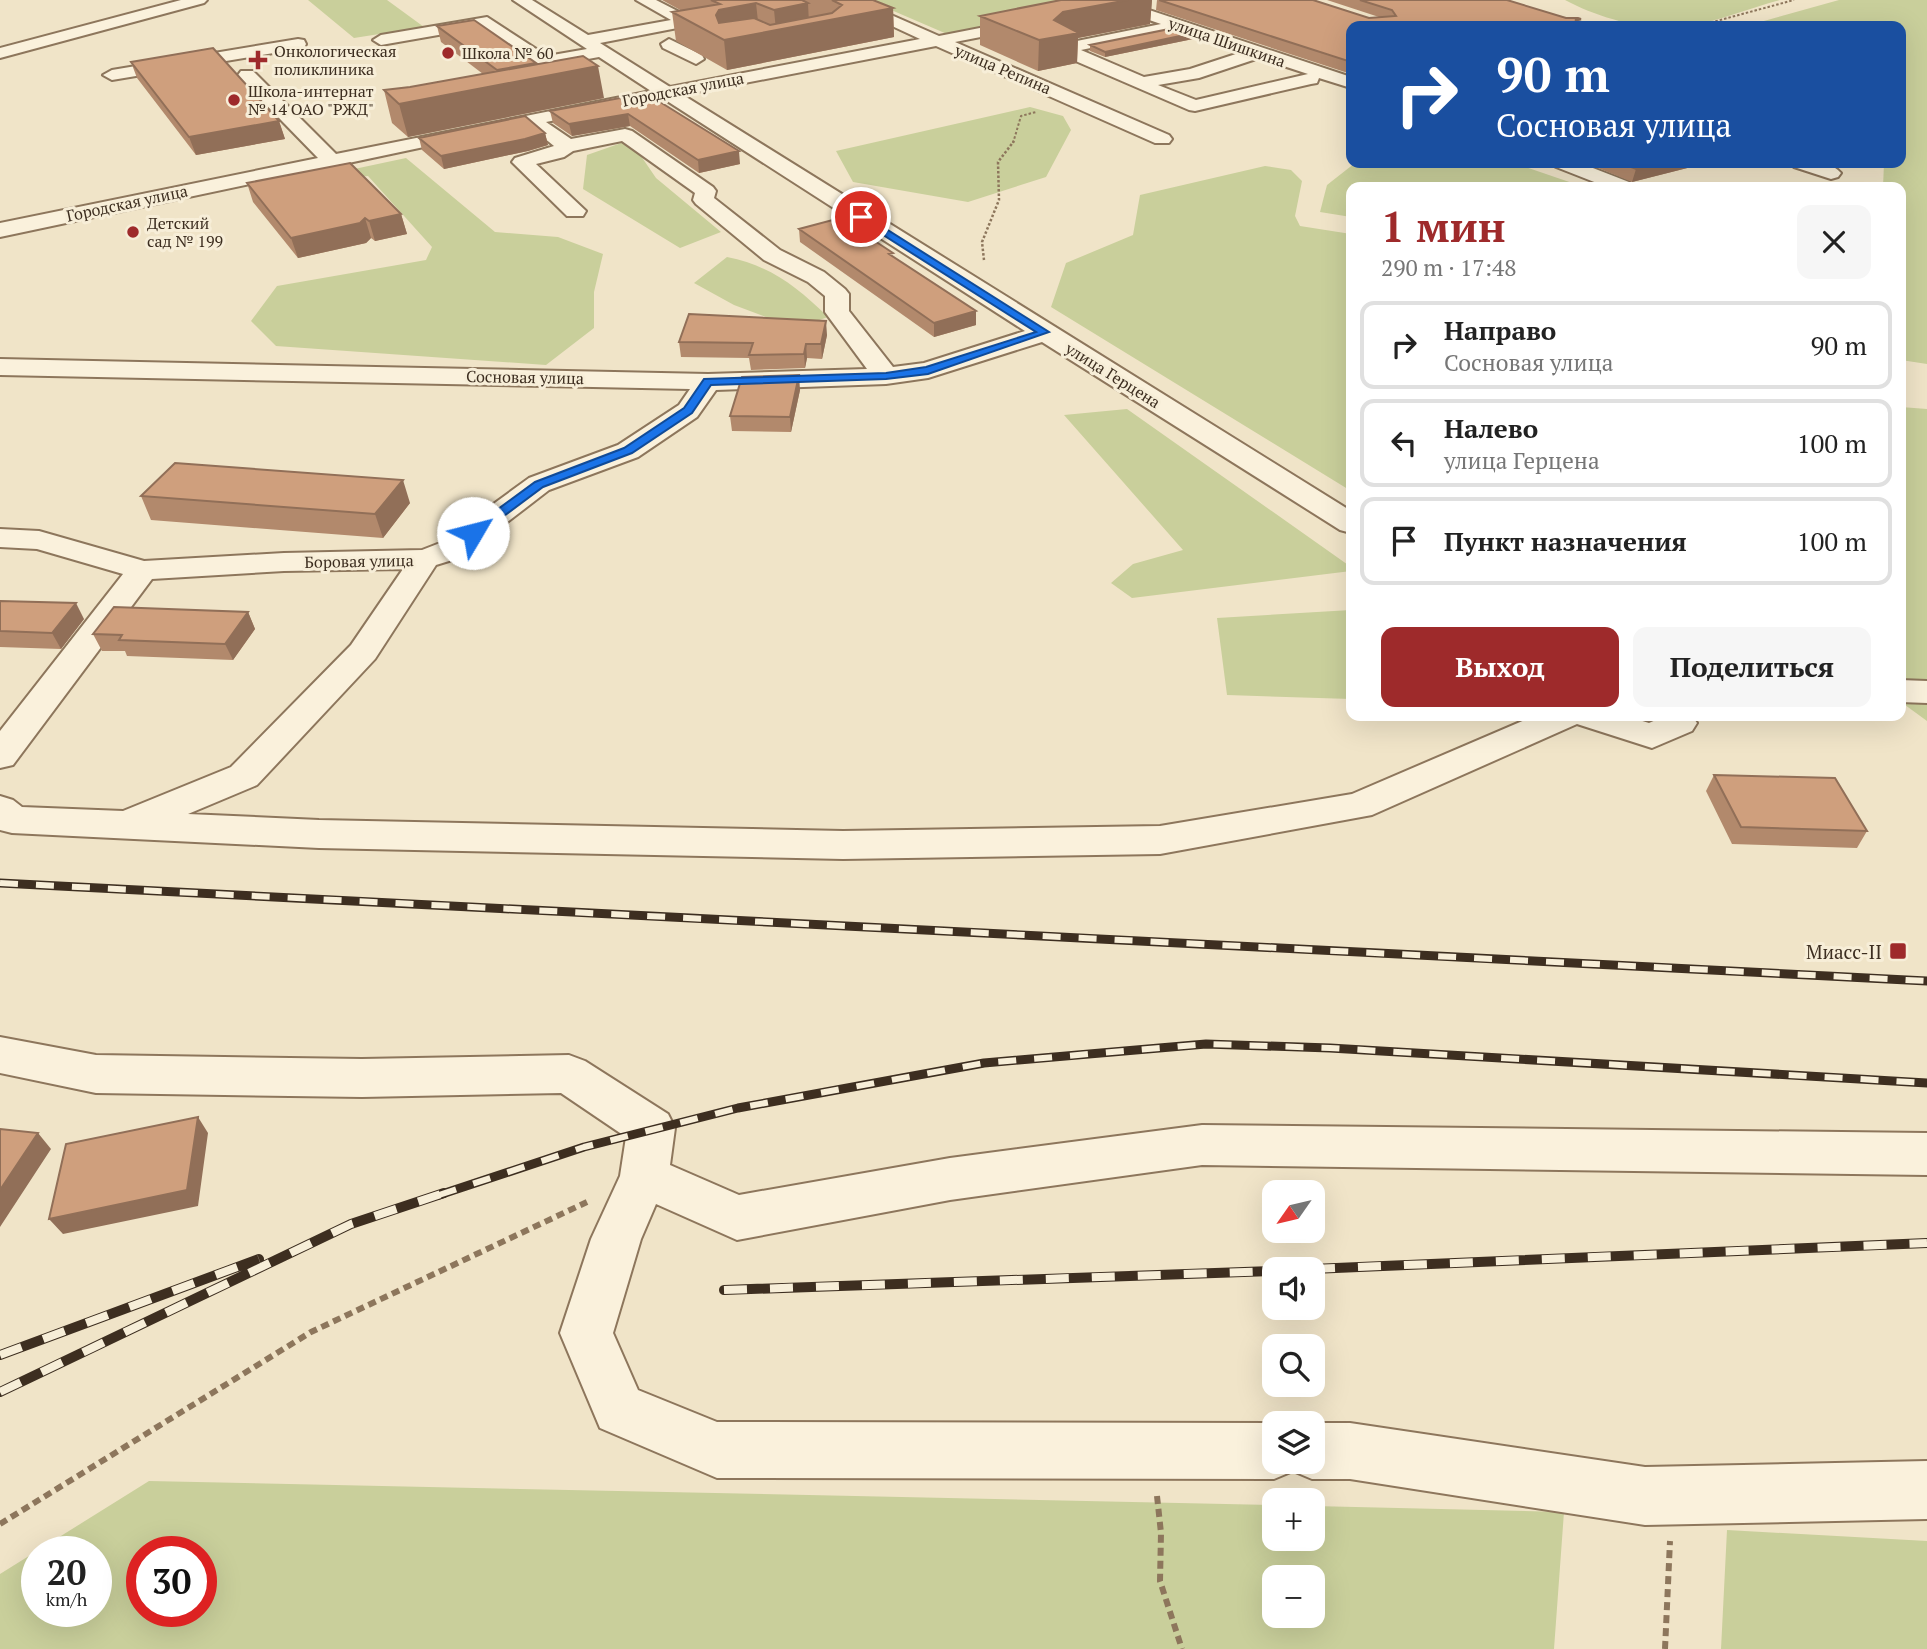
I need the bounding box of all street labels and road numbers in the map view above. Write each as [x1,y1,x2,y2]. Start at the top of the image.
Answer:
street label: улица Шишкина [1165,11,1288,72]
street label: улица Репина [951,38,1054,99]
street label: Городская улица [620,66,746,112]
street label: Городская улица [64,179,190,227]
street label: улица Герцена [1060,336,1165,413]
street label: Сосновая улица [466,365,584,389]
street label: Боровая улица [304,549,414,573]

